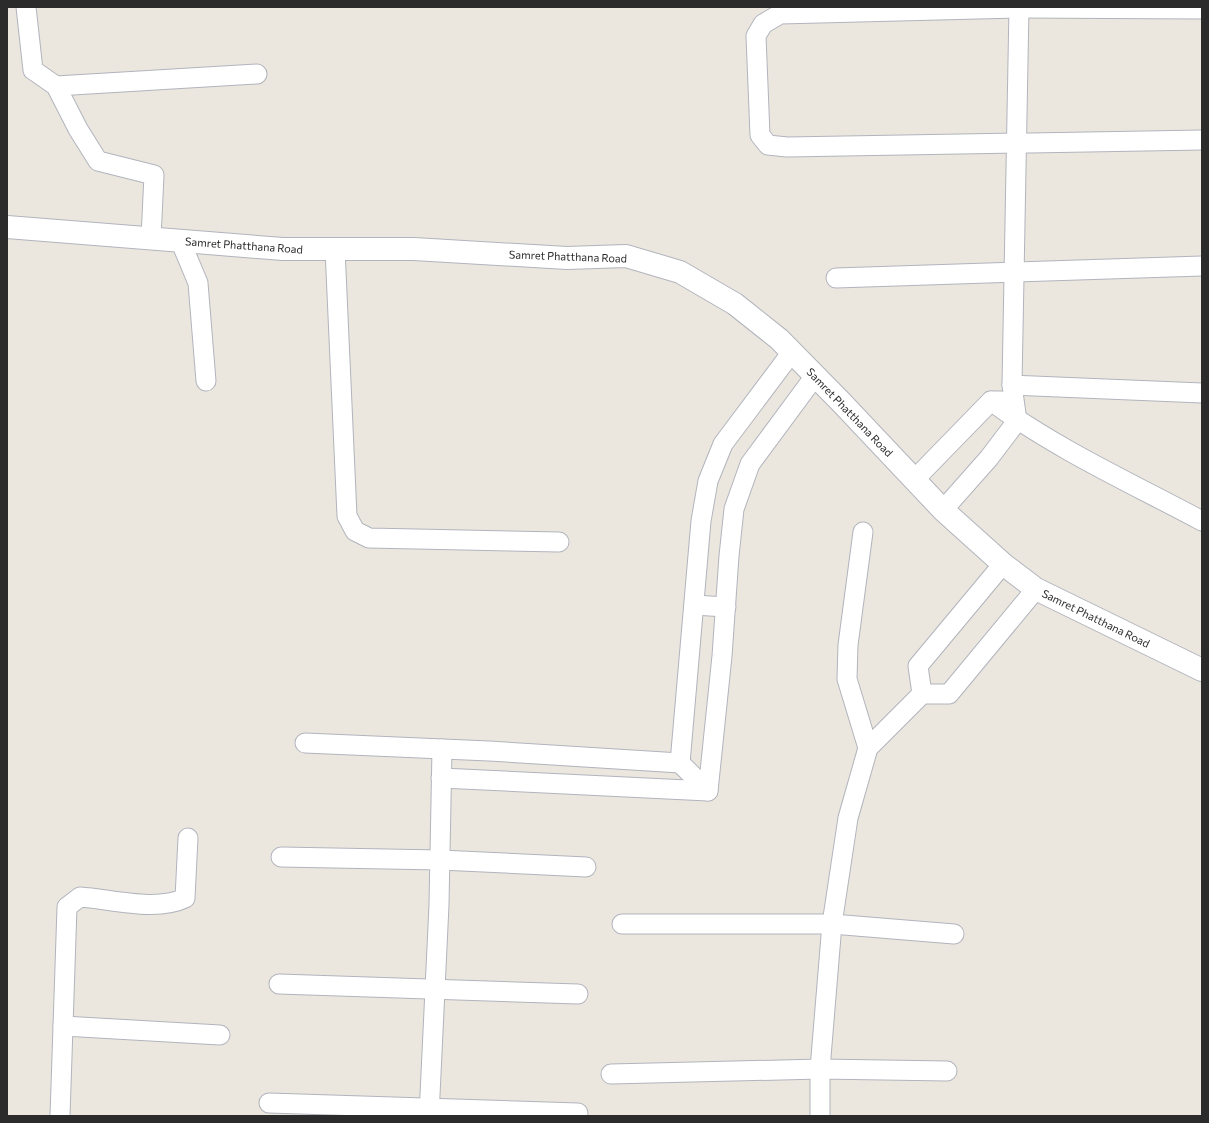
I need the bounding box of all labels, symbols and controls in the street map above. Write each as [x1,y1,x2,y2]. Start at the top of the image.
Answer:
street label: Samret Phatthana Road [185,234,303,256]
street label: Samret Phatthana Road [509,247,627,265]
street label: Samret Phatthana Road [804,365,896,459]
street label: Samret Phatthana Road [1040,586,1152,650]

